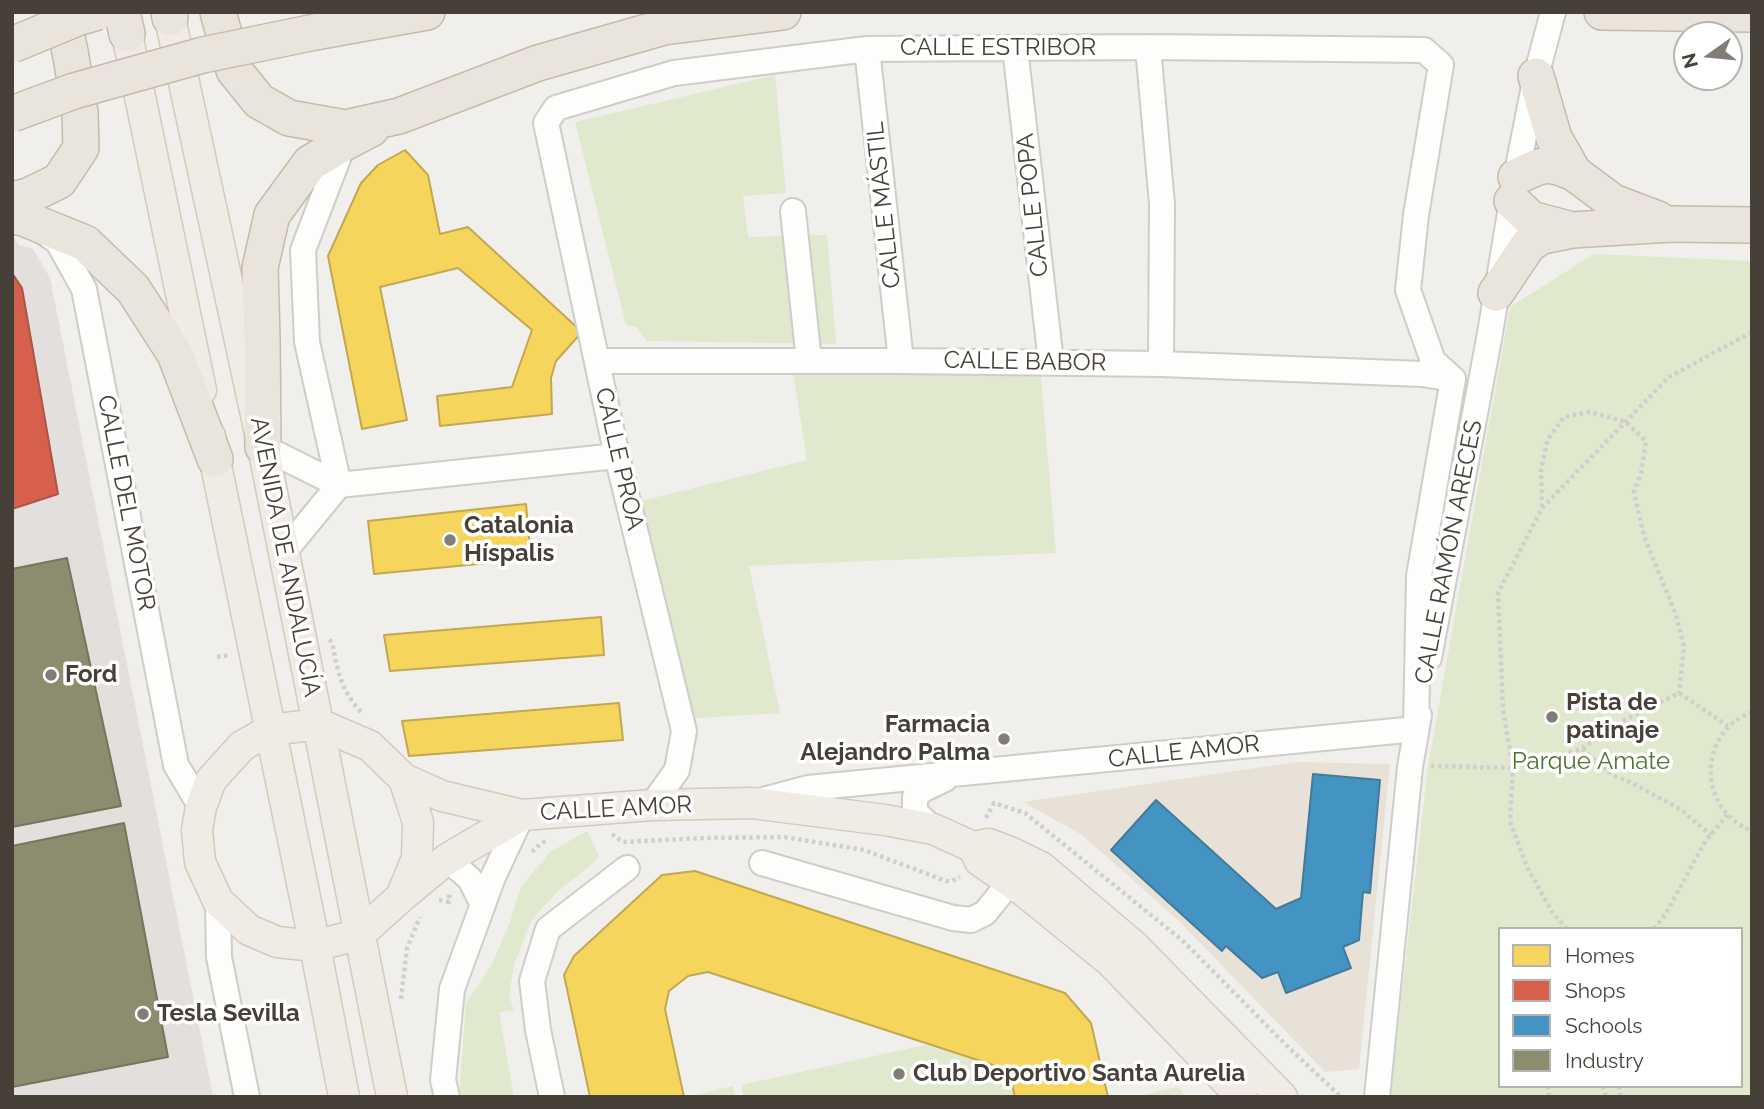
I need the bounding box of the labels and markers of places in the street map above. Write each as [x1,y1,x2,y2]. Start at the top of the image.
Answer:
place label: Catalonia Híspalis [464,512,574,568]
marker: Catalonia Híspalis [442,532,458,548]
place label: Ford [65,661,117,689]
marker: Ford [43,667,59,683]
place label: Pista de patinaje [1566,689,1659,745]
marker: Pista de patinaje [1544,709,1560,725]
place label: Farmacia Alejandro Palma [800,711,990,767]
marker: Farmacia Alejandro Palma [996,731,1012,747]
place label: Tesla Sevilla [157,1000,300,1028]
marker: Tesla Sevilla [135,1006,151,1022]
place label: Club Deportivo Santa Aurelia [913,1060,1245,1088]
marker: Club Deportivo Santa Aurelia [891,1066,907,1082]

